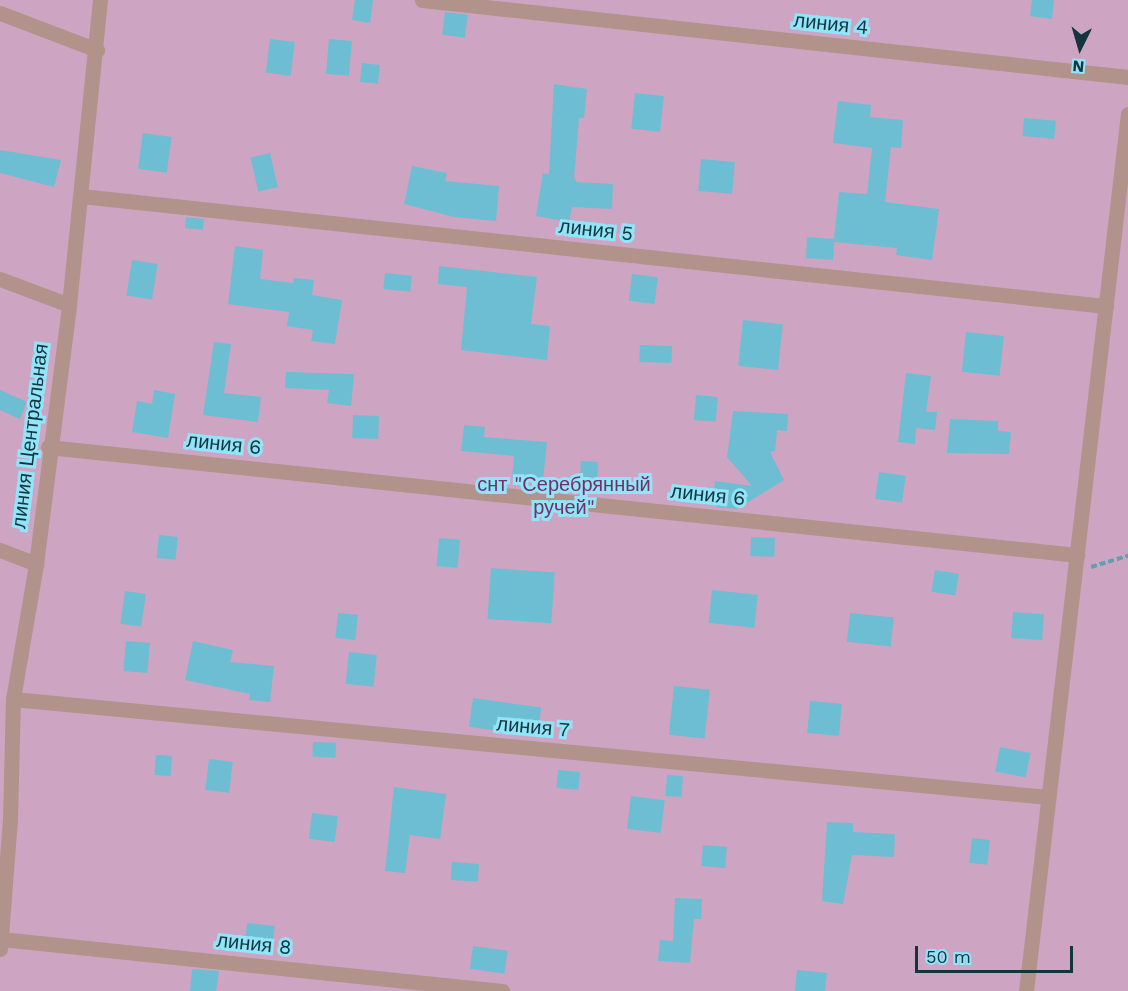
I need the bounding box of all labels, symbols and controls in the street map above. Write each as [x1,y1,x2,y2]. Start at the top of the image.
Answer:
street label: линия 4 [792,8,870,40]
north arrow [1050,18,1110,78]
text: N [1072,56,1085,76]
street label: линия 5 [558,214,634,246]
street label: линия Центральная [7,342,53,530]
street label: линия 6 [186,428,262,460]
park label: снт "Серебрянный ручей" [477,472,651,519]
street label: линия 6 [670,479,746,511]
street label: линия 7 [495,712,571,742]
street label: линия 8 [215,928,293,960]
scale bar [918,934,1076,972]
text: 50 m [926,946,971,967]

